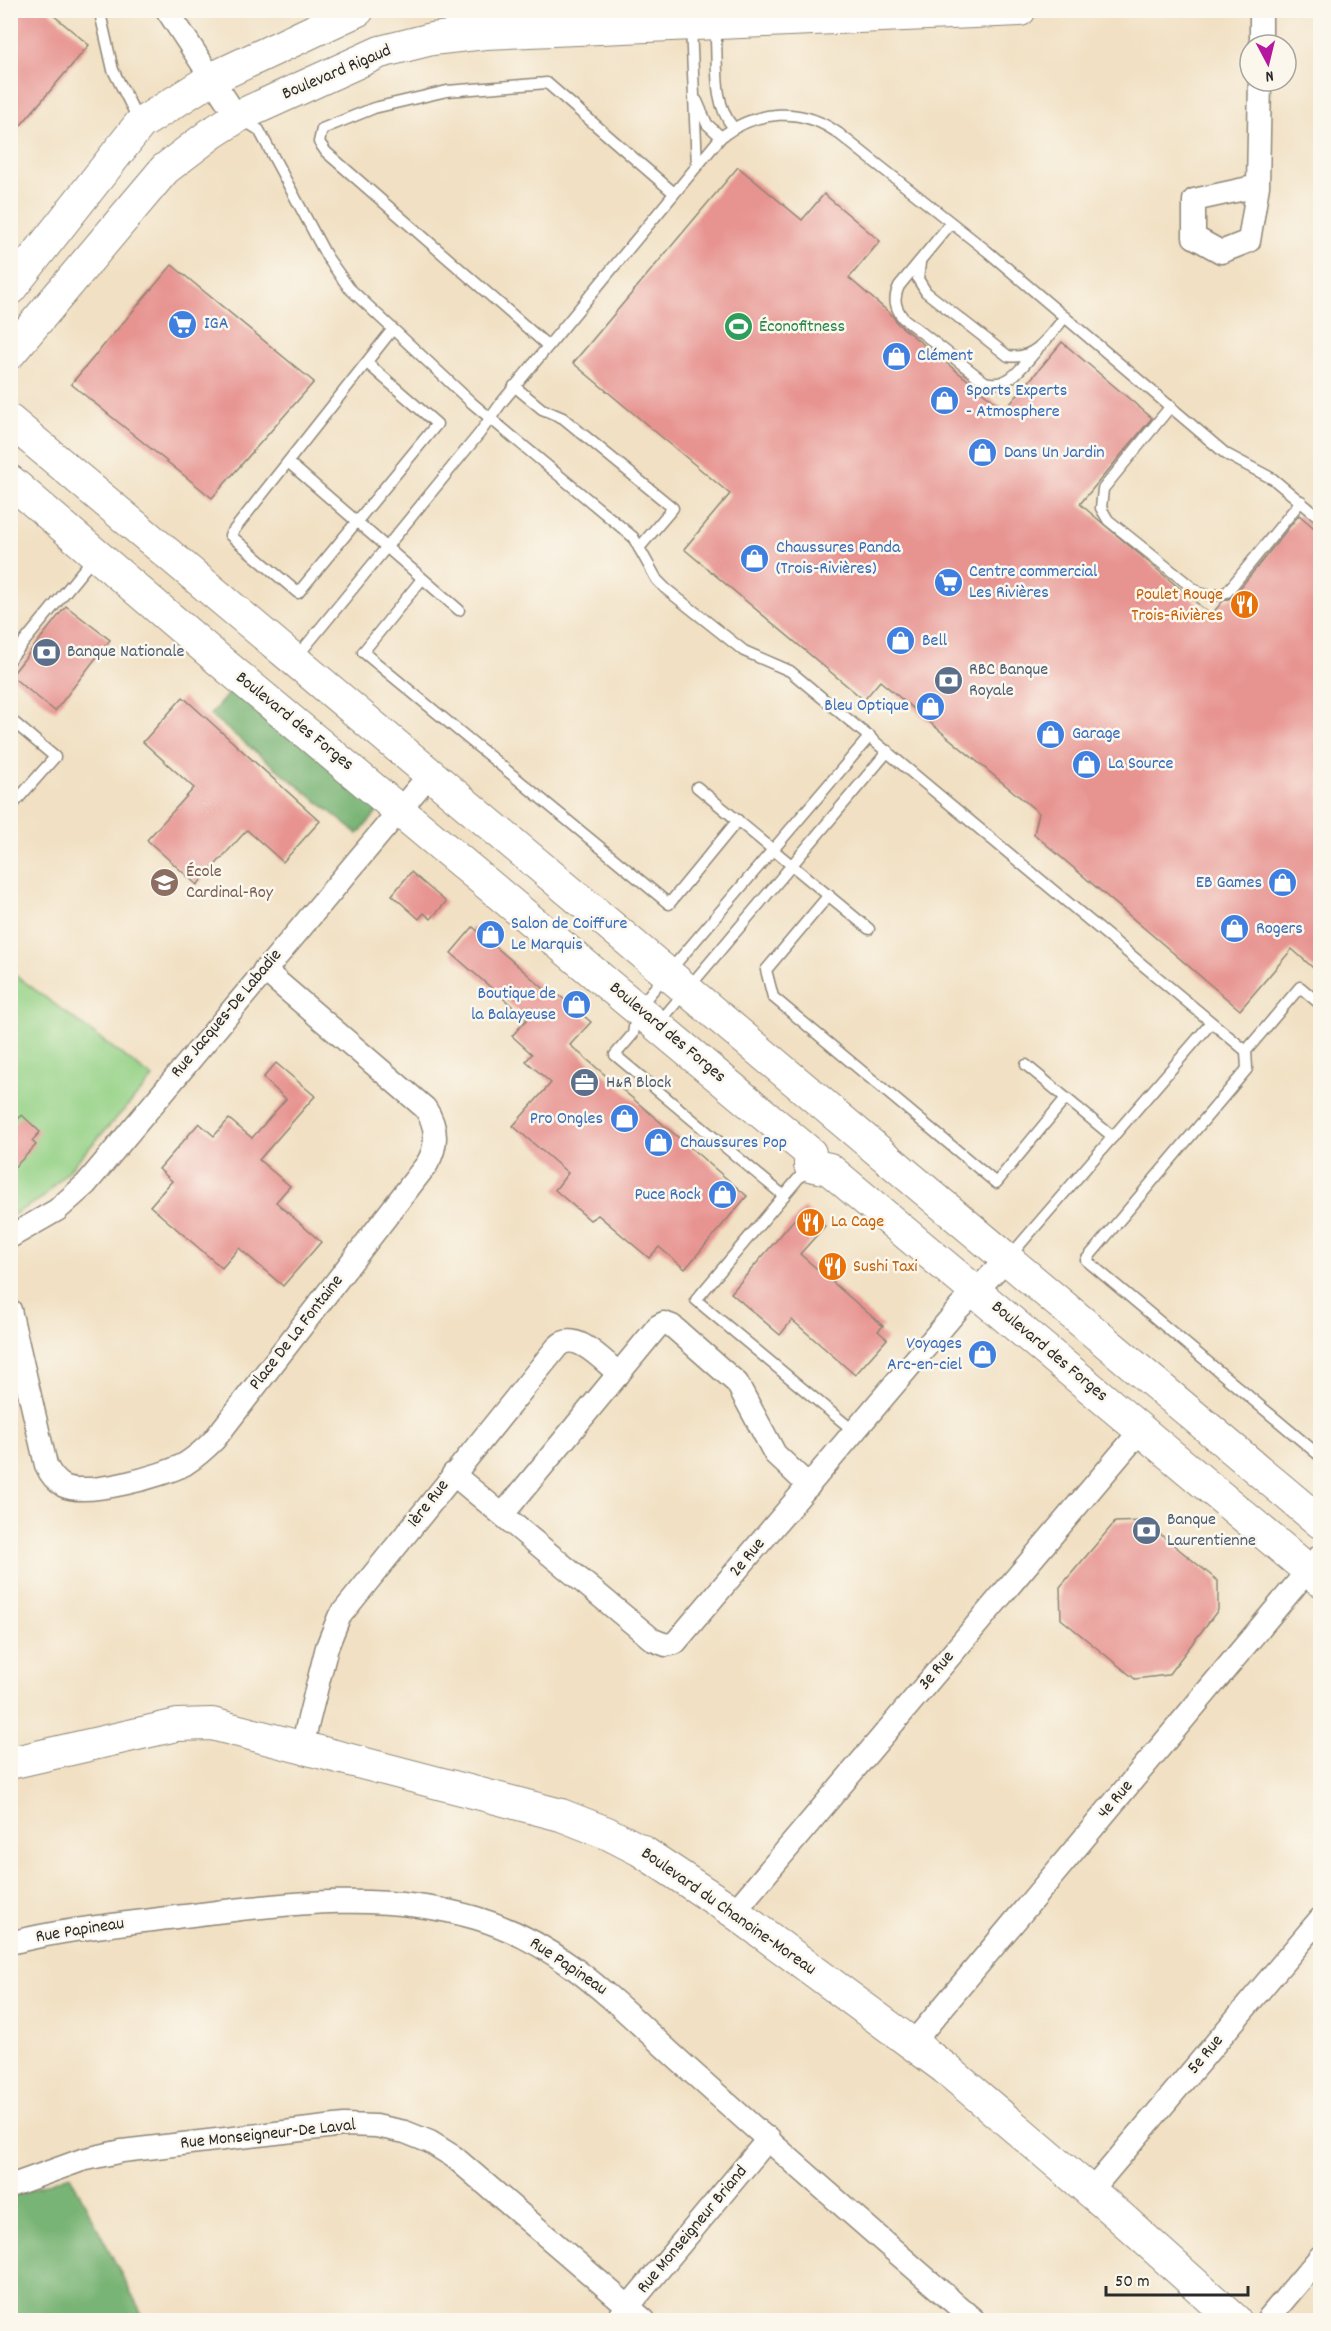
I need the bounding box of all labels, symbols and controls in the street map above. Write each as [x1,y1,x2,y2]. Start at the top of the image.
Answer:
north arrow [1238,33,1298,93]
street label: Boulevard Rigaud [279,39,395,107]
text: N [1264,64,1275,87]
supermarket icon: IGA [167,308,199,340]
sports icon: Éconofitness [722,311,754,343]
place label: IGA [204,312,229,337]
place label: Éconofitness [759,315,845,340]
shop icon: Clément [880,340,912,372]
place label: Clément [917,344,974,369]
place label: Sports Experts - Atmosphere [966,379,1067,425]
shop icon: Sports Experts - Atmosphere [929,385,961,417]
shop icon: Dans Un Jardin [967,437,999,469]
place label: Dans Un Jardin [1004,441,1105,466]
place label: Chaussures Panda (Trois-Rivières) [776,536,901,582]
shop icon: Chaussures Panda (Trois-Rivières) [739,542,771,574]
place label: Centre commercial Les Rivières [969,560,1098,606]
supermarket icon: Centre commercial Les Rivières [932,566,964,598]
place label: Poulet Rouge Trois-Rivières [1131,583,1223,629]
restaurant icon: Poulet Rouge Trois-Rivières [1228,589,1260,621]
shop icon: Bell [885,625,917,657]
place label: Bell [922,629,948,654]
bank icon: Banque Nationale [30,636,62,668]
place label: Banque Nationale [67,640,184,665]
place label: RBC Banque Royale [969,658,1048,704]
bank icon: RBC Banque Royale [932,664,964,696]
street label: Boulevard des Forges [229,666,359,778]
shop icon: Bleu Optique [914,690,946,722]
place label: Bleu Optique [824,694,909,719]
shop icon: Garage [1035,718,1067,750]
place label: Garage [1072,722,1121,747]
shop icon: La Source [1071,748,1103,780]
place label: La Source [1108,752,1174,777]
place label: École Cardinal-Roy [186,860,274,906]
school or university icon: École Cardinal-Roy [149,866,181,898]
shop icon: EB Games [1267,867,1299,899]
place label: EB Games [1196,871,1262,896]
place label: Salon de Coiffure Le Marquis [511,912,627,958]
shop icon: Rogers [1219,913,1251,945]
place label: Rogers [1256,917,1303,942]
shop icon: Salon de Coiffure Le Marquis [474,918,506,950]
street label: Rue Jacques-De Labadie [166,944,288,1084]
street label: Boulevard des Forges [603,977,731,1089]
place label: Boutique de la Balayeuse [471,982,556,1028]
shop icon: Boutique de la Balayeuse [561,988,593,1020]
office icon: H&R Block [569,1067,601,1099]
place label: H&R Block [606,1071,671,1096]
shop icon: Pro Ongles [608,1103,640,1135]
place label: Pro Ongles [530,1107,603,1132]
shop icon: Chaussures Pop [643,1127,675,1159]
place label: Chaussures Pop [680,1131,787,1156]
shop icon: Puce Rock [706,1179,738,1211]
place label: Puce Rock [634,1183,701,1208]
restaurant icon: La Cage [794,1206,826,1238]
place label: La Cage [831,1210,884,1235]
restaurant icon: Sushi Taxi [816,1251,848,1283]
place label: Sushi Taxi [853,1255,918,1280]
street label: Place De La Fontaine [244,1270,350,1396]
street label: Boulevard des Forges [985,1296,1113,1408]
place label: Voyages Arc-en-ciel [887,1332,963,1378]
shop icon: Voyages Arc-en-ciel [967,1338,999,1370]
street label: 1ère Rue [402,1475,456,1533]
place label: Banque Laurentienne [1167,1508,1256,1554]
bank icon: Banque Laurentienne [1130,1514,1162,1546]
street label: 2e Rue [724,1533,772,1583]
street label: 3e Rue [913,1646,961,1696]
street label: 4e Rue [1092,1775,1140,1825]
street label: Boulevard du Chanoine-Moreau [635,1842,821,1982]
street label: Rue Papineau [34,1912,126,1950]
street label: Rue Papineau [524,1932,612,2002]
street label: 5e Rue [1182,2030,1230,2080]
street label: Rue Monseigneur-De Laval [179,2113,358,2157]
street label: Rue Monseigneur Briand [632,2160,754,2300]
scale bar [1106,2259,1248,2297]
text: 50 m [1115,2270,1150,2295]

